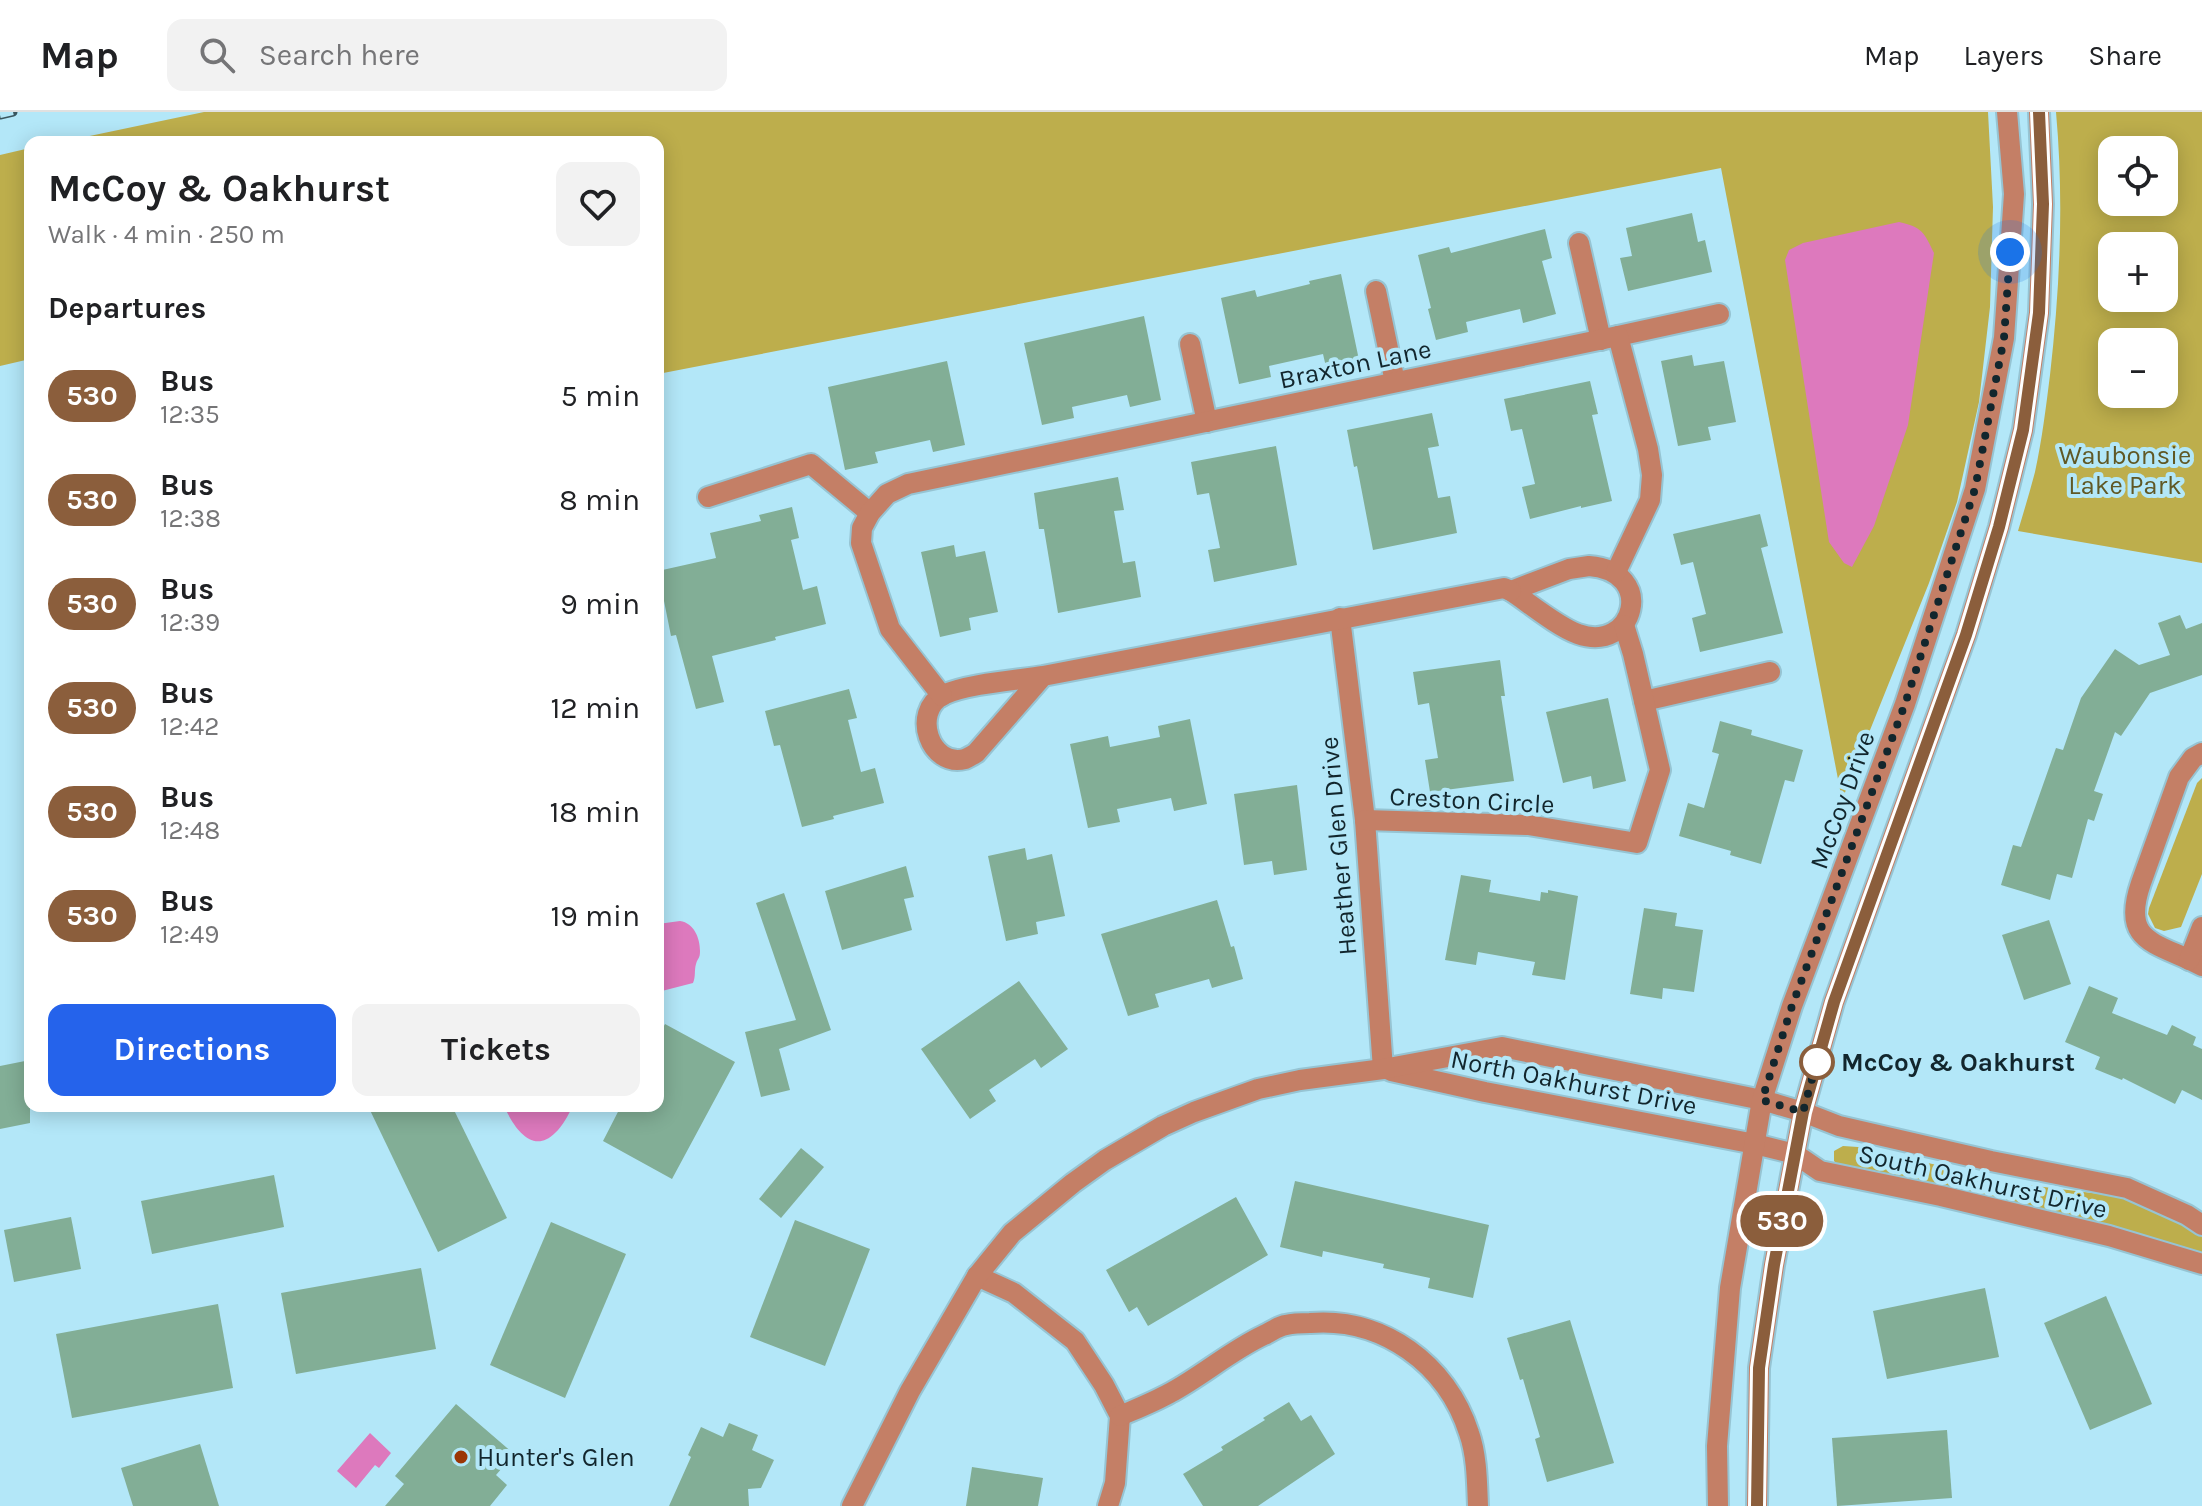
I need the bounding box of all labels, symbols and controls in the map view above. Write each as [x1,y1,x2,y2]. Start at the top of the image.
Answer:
search box [167,19,727,91]
text: Map [40,33,119,78]
icon: search [195,33,239,77]
text: Search here [259,37,420,73]
text: Map [1864,39,1919,72]
text: Layers [1963,39,2044,72]
text: Share [2088,39,2162,72]
map controls [2098,136,2178,408]
button: locate [2098,136,2178,216]
button: heart [556,162,640,246]
text: McCoy & Oakhurst [48,166,390,211]
text: Walk · 4 min · 250 m [48,219,285,250]
your location [1990,232,2030,272]
button: + [2098,232,2178,312]
text: Departures [48,290,206,326]
button: − [2098,328,2178,408]
street label: Braxton Lane [1276,333,1434,396]
text: Bus [160,363,214,399]
text: 5 min [561,378,640,414]
text: 530 [66,379,118,412]
text: 12:35 [160,399,220,430]
park label: Waubonsie Lake Park [2059,440,2191,501]
text: Bus [160,467,214,503]
text: 8 min [559,482,640,518]
text: 530 [66,483,118,516]
text: 12:38 [160,503,221,534]
text: Bus [160,571,214,607]
text: 9 min [560,586,640,622]
text: 530 [66,587,118,620]
text: 12:39 [160,607,220,638]
text: Bus [160,675,214,711]
text: 12 min [550,690,640,726]
text: 530 [66,691,118,724]
text: 12:42 [160,711,219,742]
street label: McCoy Drive [1803,727,1882,873]
street label: Heather Glen Drive [1313,735,1364,957]
text: Bus [160,779,214,815]
street label: Creston Circle [1389,781,1555,820]
text: 18 min [549,794,640,830]
text: 530 [66,795,118,828]
text: 12:48 [160,815,220,846]
text: Bus [160,883,214,919]
text: 19 min [550,898,640,934]
text: 530 [66,899,118,932]
text: 12:49 [160,919,219,950]
button: Directions [48,1004,336,1096]
button: Tickets [352,1004,640,1096]
street label: North Oakhurst Drive [1448,1043,1700,1122]
marker: McCoy & Oakhurst [1800,1045,1834,1079]
place label: McCoy & Oakhurst [1841,1047,2075,1078]
street label: South Oakhurst Drive [1856,1138,2110,1225]
line badge: 530 [1736,1195,1828,1247]
text: 530 [1756,1204,1808,1237]
place label: Hunter's Glen [477,1442,635,1473]
marker: Hunter's Glen [452,1448,470,1466]

